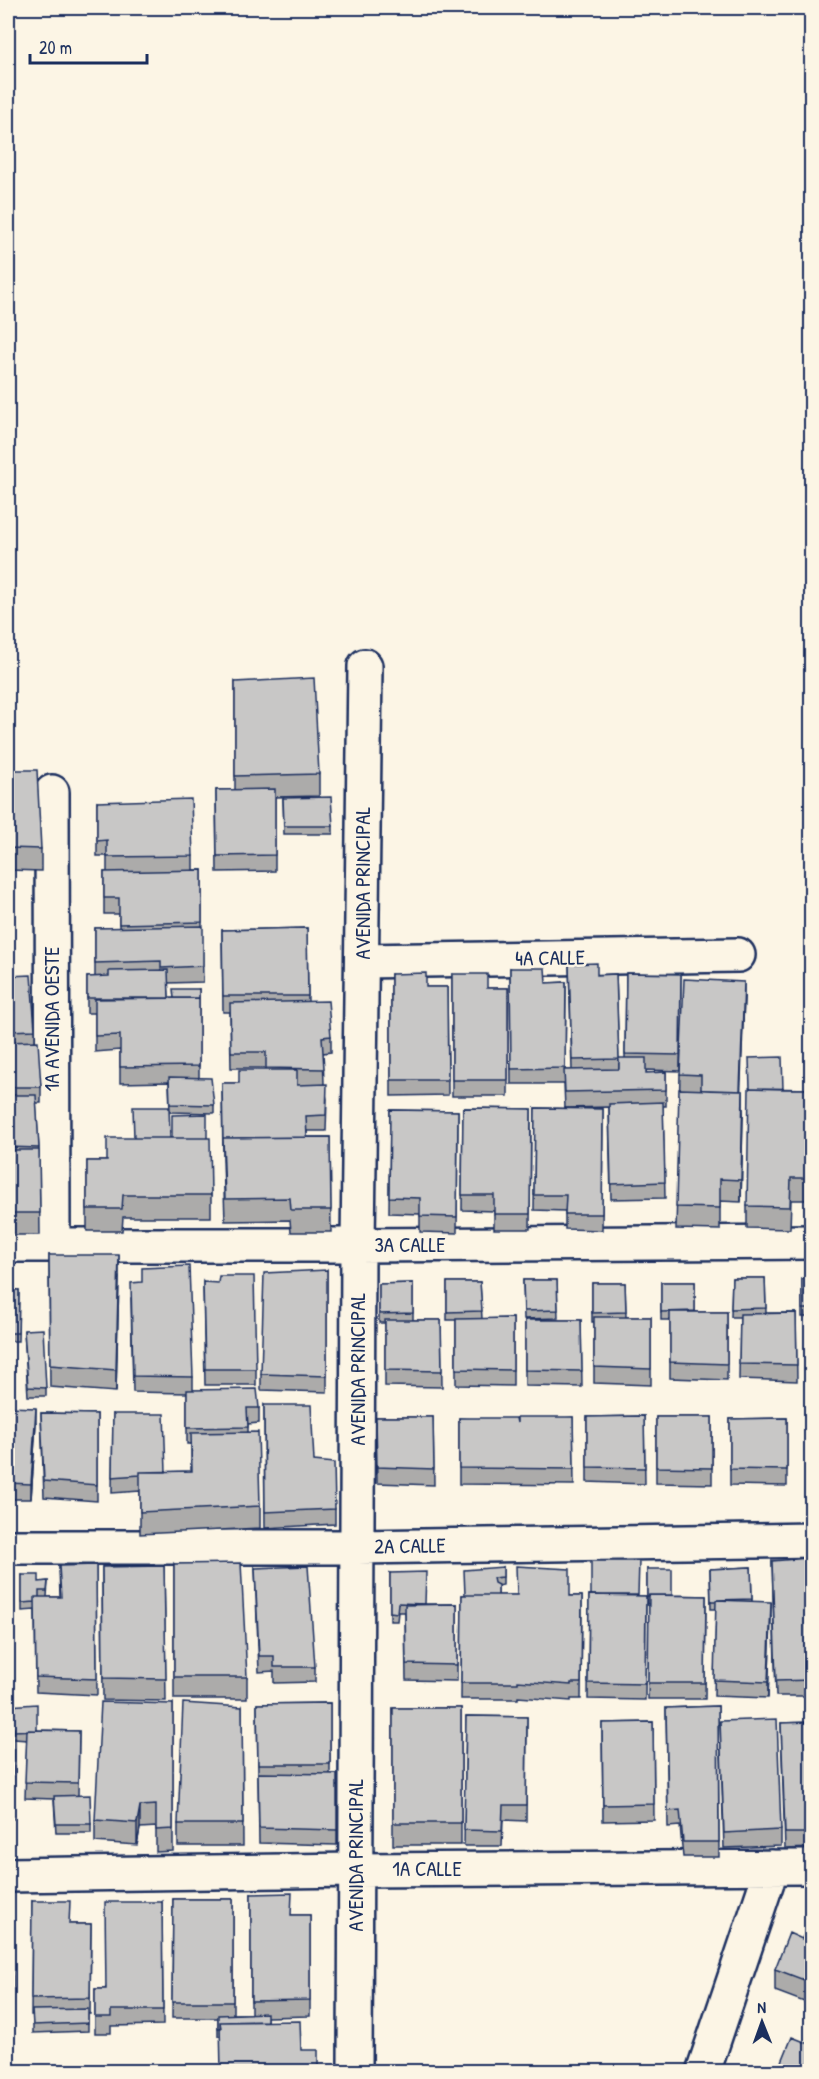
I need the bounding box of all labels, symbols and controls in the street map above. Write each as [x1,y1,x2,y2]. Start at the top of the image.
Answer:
scale bar [30,27,147,65]
text: 20 m [39,35,72,60]
street label: AVENIDA PRINCIPAL [348,806,377,959]
street label: 4A CALLE [515,942,585,973]
street label: 1A AVENIDA OESTE [37,947,66,1091]
street label: 3A CALLE [374,1230,446,1259]
street label: AVENIDA PRINCIPAL [343,1292,372,1445]
street label: 2A CALLE [374,1530,446,1561]
street label: AVENIDA PRINCIPAL [341,1778,370,1931]
street label: 1A CALLE [392,1854,462,1883]
north arrow [732,1992,792,2052]
text: N [757,1996,767,2018]

